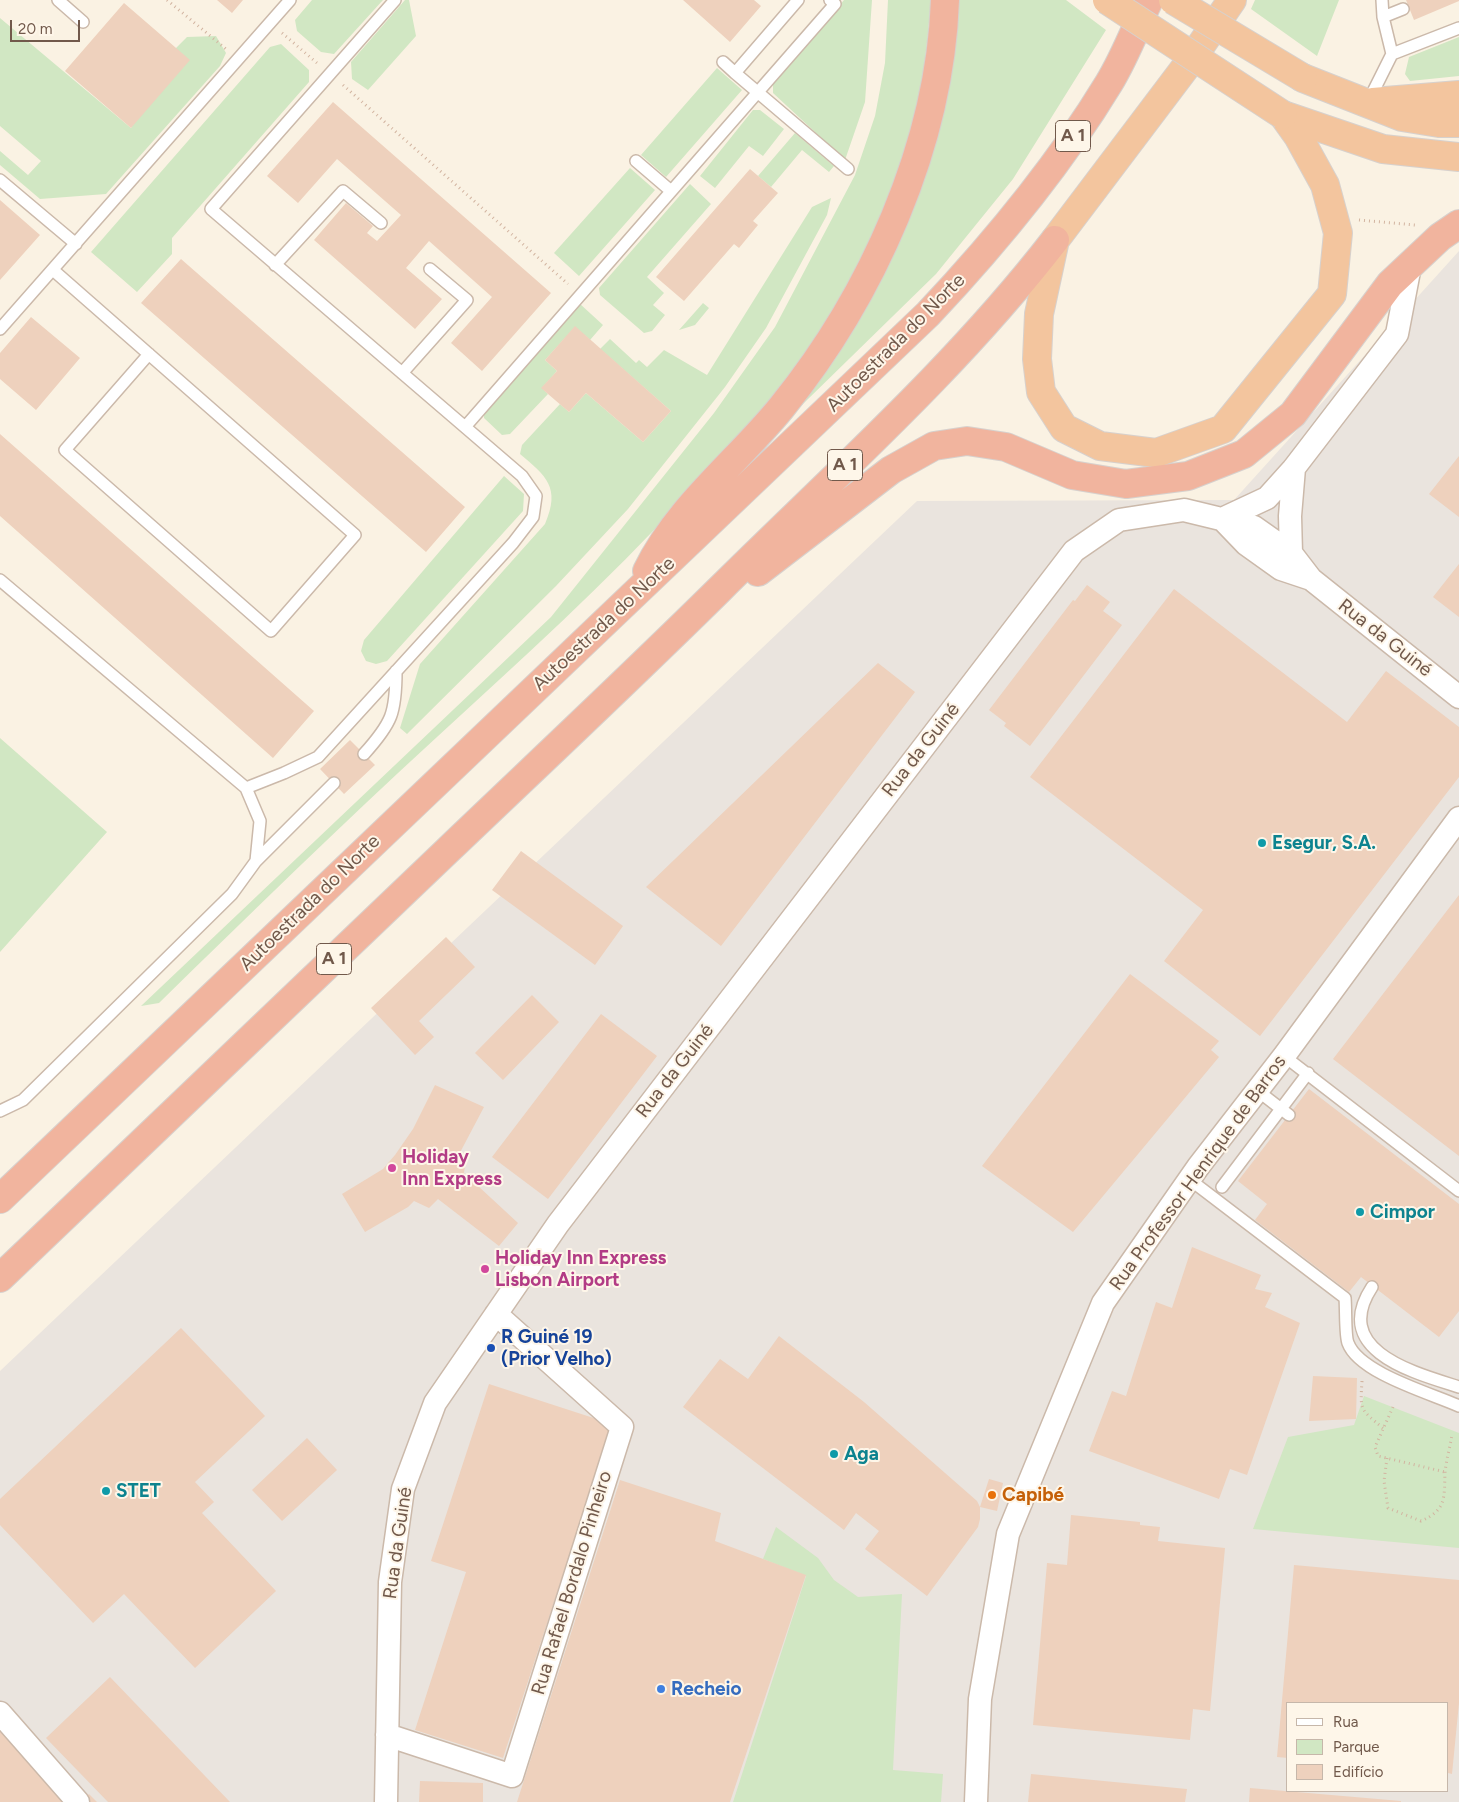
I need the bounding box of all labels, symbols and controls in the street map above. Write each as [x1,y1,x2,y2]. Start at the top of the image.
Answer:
scale bar [12,10,82,42]
text: 20 m [18,20,52,38]
road number: A 1 [1056,120,1090,152]
street label: Autoestrada do Norte [822,269,970,417]
road number: A 1 [828,450,862,480]
street label: Autoestrada do Norte [528,552,680,696]
street label: Rua da Guiné [1334,594,1436,682]
street label: Rua da Guiné [877,699,965,801]
street label: Autoestrada do Norte [235,830,385,976]
place label: Esegur, S.A. [1272,832,1376,854]
marker: Esegur, S.A. [1256,837,1268,849]
road number: A 1 [316,944,352,974]
street label: Rua da Guiné [631,1020,719,1122]
street label: Rua Professor Henrique de Barros [1105,1051,1291,1295]
place label: Holiday Inn Express [402,1146,502,1190]
marker: Holiday Inn Express [386,1162,398,1174]
place label: Cimpor [1370,1201,1435,1223]
marker: Cimpor [1354,1206,1366,1218]
place label: Holiday Inn Express Lisbon Airport [495,1247,666,1291]
marker: Holiday Inn Express Lisbon Airport [479,1263,491,1275]
place label: R Guiné 19 (Prior Velho) [501,1326,612,1370]
marker: R Guiné 19 (Prior Velho) [485,1342,497,1354]
place label: Aga [844,1443,879,1465]
marker: Aga [828,1448,840,1460]
street label: Rua Rafael Bordalo Pinheiro [527,1468,617,1698]
place label: STET [116,1480,161,1502]
place label: Capibé [1002,1484,1064,1506]
marker: STET [100,1485,112,1497]
street label: Rua da Guiné [379,1486,417,1600]
marker: Capibé [986,1489,998,1501]
place label: Recheio [671,1678,742,1700]
marker: Recheio [655,1683,667,1695]
legend [1286,1702,1449,1792]
text: Rua [1333,1713,1358,1731]
text: Parque [1333,1738,1380,1756]
text: Edifício [1333,1763,1383,1781]

